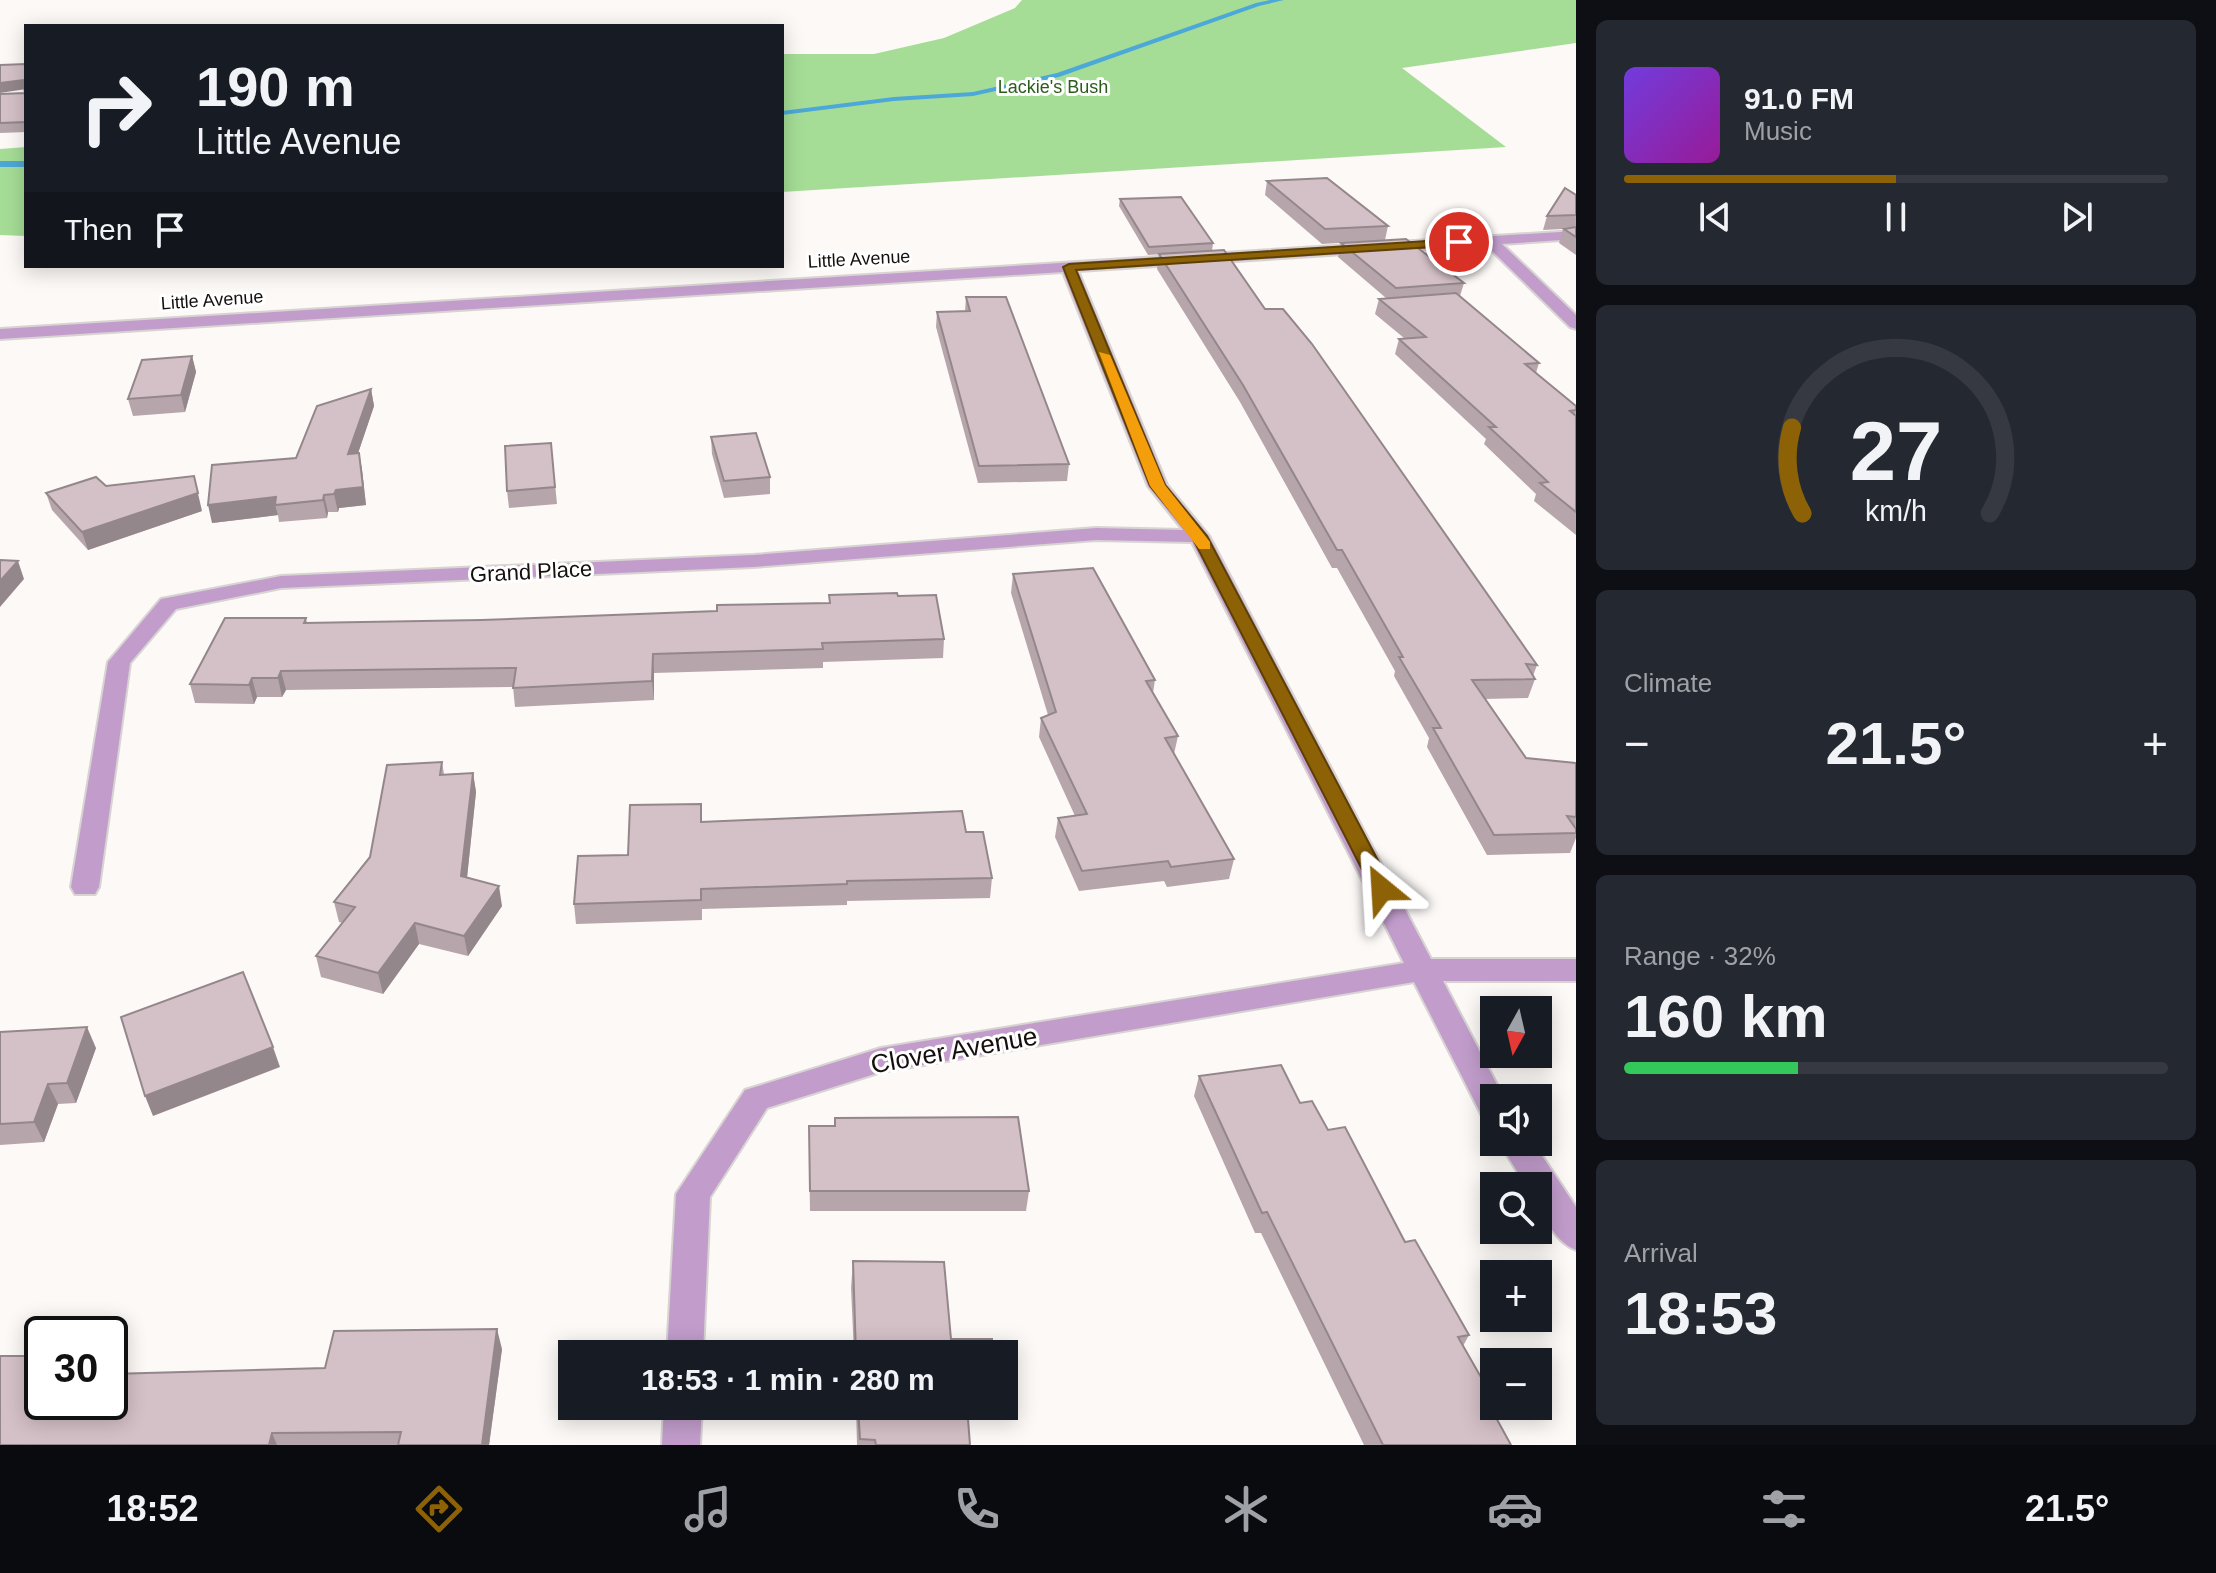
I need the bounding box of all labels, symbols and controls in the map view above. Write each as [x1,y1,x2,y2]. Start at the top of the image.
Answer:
text: 190 m [196,55,355,118]
icon: right [64,56,168,160]
park label: Lackie's Bush [998,77,1108,97]
text: 91.0 FM [1744,82,1854,115]
text: Music [1744,116,1812,146]
text: Little Avenue [196,121,402,162]
icon: previous [1693,195,1737,239]
icon: pause [1874,195,1918,239]
icon: next [2055,195,2099,239]
icon: arrive [148,208,192,252]
pin [1425,208,1493,276]
text: Then [64,213,132,246]
icon: arrive [1437,220,1481,264]
street label: Little Avenue [807,246,911,272]
street label: Little Avenue [160,286,264,314]
text: 27 [1850,404,1942,497]
text: km/h [1865,495,1927,527]
street label: Grand Place [469,556,593,587]
text: Climate [1624,668,1712,698]
text: 21.5° [1826,710,1966,777]
text: − [1624,719,1650,768]
text: + [2142,719,2168,768]
position arrow [1340,847,1424,931]
text: Range · 32% [1624,941,1776,971]
text: 160 km [1624,983,1828,1050]
north arrow [1480,996,1552,1068]
map controls [1480,996,1552,1420]
street label: Clover Avenue [868,1021,1040,1079]
button: sound [1480,1084,1552,1156]
button: search [1480,1172,1552,1244]
text: Arrival [1624,1238,1698,1268]
button: + [1480,1260,1552,1332]
text: 18:53 [1624,1280,1777,1347]
speed limit sign: 30 [24,1316,128,1420]
button: − [1480,1348,1552,1420]
text: 18:53 · 1 min · 280 m [641,1363,935,1396]
icon: directions [411,1481,467,1537]
icon: music [680,1481,736,1537]
icon: phone [949,1481,1005,1537]
icon: climate [1218,1481,1274,1537]
icon: car [1487,1481,1543,1537]
icon: filters [1756,1481,1812,1537]
text: 18:52 [106,1488,199,1529]
text: 21.5° [2025,1488,2109,1529]

